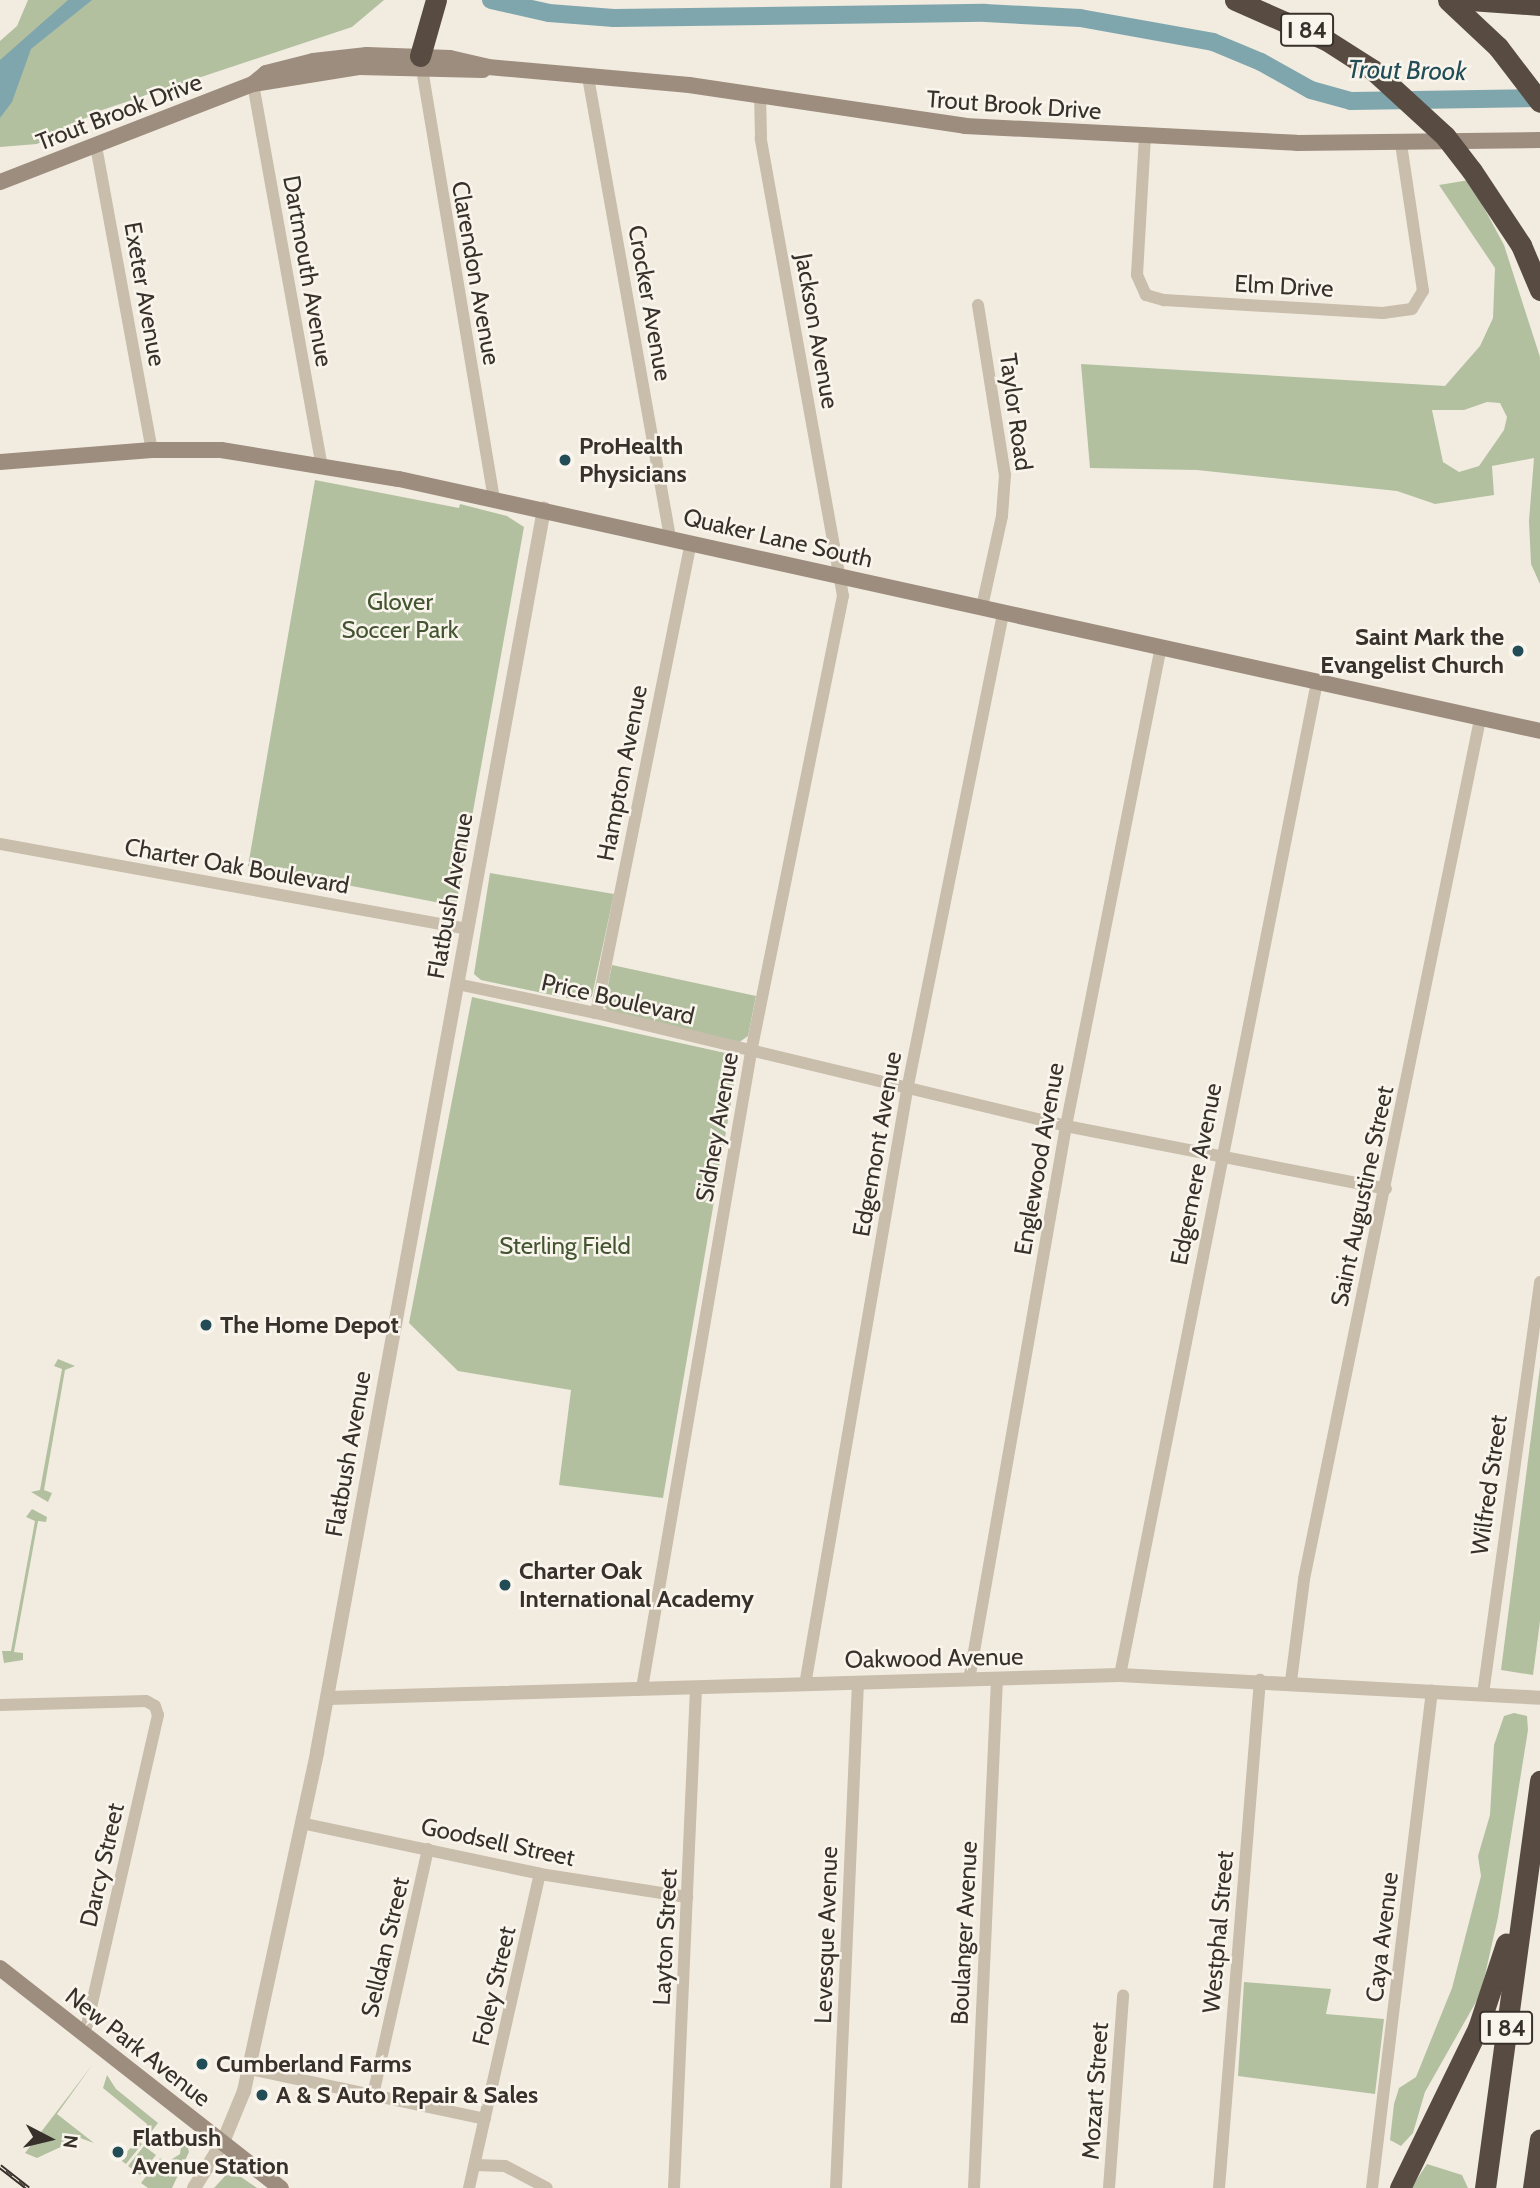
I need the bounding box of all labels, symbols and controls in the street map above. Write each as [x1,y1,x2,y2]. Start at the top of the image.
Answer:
road number: I 84 [1279,10,1335,50]
water label: Trout Brook [1347,54,1467,88]
street label: Trout Brook Drive [32,67,206,157]
street label: Trout Brook Drive [926,85,1102,125]
street label: Dartmouth Avenue [277,173,339,369]
street label: Clarendon Avenue [446,179,506,367]
street label: Exeter Avenue [118,220,172,368]
street label: Crocker Avenue [622,223,678,383]
street label: Jackson Avenue [789,251,845,411]
street label: Elm Drive [1234,269,1334,303]
street label: Taylor Road [994,351,1038,473]
place label: ProHealth Physicians [579,432,687,488]
marker: ProHealth Physicians [557,452,573,468]
street label: Quaker Lane South [680,502,876,574]
park label: Glover Soccer Park [341,588,459,644]
place label: Saint Mark the Evangelist Church [1320,623,1504,679]
marker: Saint Mark the Evangelist Church [1510,643,1526,659]
street label: Hampton Avenue [591,683,653,863]
street label: Flatbush Avenue [421,811,479,981]
street label: Charter Oak Boulevard [122,832,352,900]
street label: Price Boulevard [539,967,697,1031]
street label: Edgemont Avenue [847,1049,907,1239]
street label: Sidney Avenue [690,1050,744,1204]
street label: Englewood Avenue [1008,1061,1070,1257]
street label: Edgemere Avenue [1164,1081,1228,1267]
street label: Saint Augustine Street [1325,1083,1399,1309]
park label: Sterling Field [499,1232,631,1260]
place label: The Home Depot [220,1311,399,1339]
marker: The Home Depot [198,1317,214,1333]
street label: Flatbush Avenue [319,1369,377,1539]
street label: Wilfred Street [1465,1413,1513,1557]
place label: Charter Oak International Academy [519,1557,754,1613]
marker: Charter Oak International Academy [497,1577,513,1593]
street label: Oakwood Avenue [844,1642,1024,1674]
street label: Darcy Street [74,1800,130,1930]
street label: Goodsell Street [419,1812,577,1872]
street label: Boulanger Avenue [945,1840,983,2026]
street label: Levesque Avenue [809,1846,843,2024]
street label: Westphal Street [1197,1850,1239,2014]
street label: Layton Street [647,1868,683,2006]
street label: Caya Avenue [1360,1870,1404,2004]
street label: Selldan Street [355,1874,415,2020]
street label: Foley Street [466,1924,522,2048]
street label: New Park Avenue [60,1981,216,2113]
road number: I 84 [1478,2008,1534,2048]
street label: Mozart Street [1076,2021,1114,2161]
place label: Cumberland Farms [216,2050,412,2078]
marker: Cumberland Farms [194,2056,210,2072]
place label: A & S Auto Repair & Sales [276,2081,538,2109]
marker: A & S Auto Repair & Sales [254,2087,270,2103]
north arrow [14,2104,84,2174]
place label: Flatbush Avenue Station [132,2124,289,2180]
text: N [58,2134,83,2150]
marker: Flatbush Avenue Station [110,2144,126,2160]

